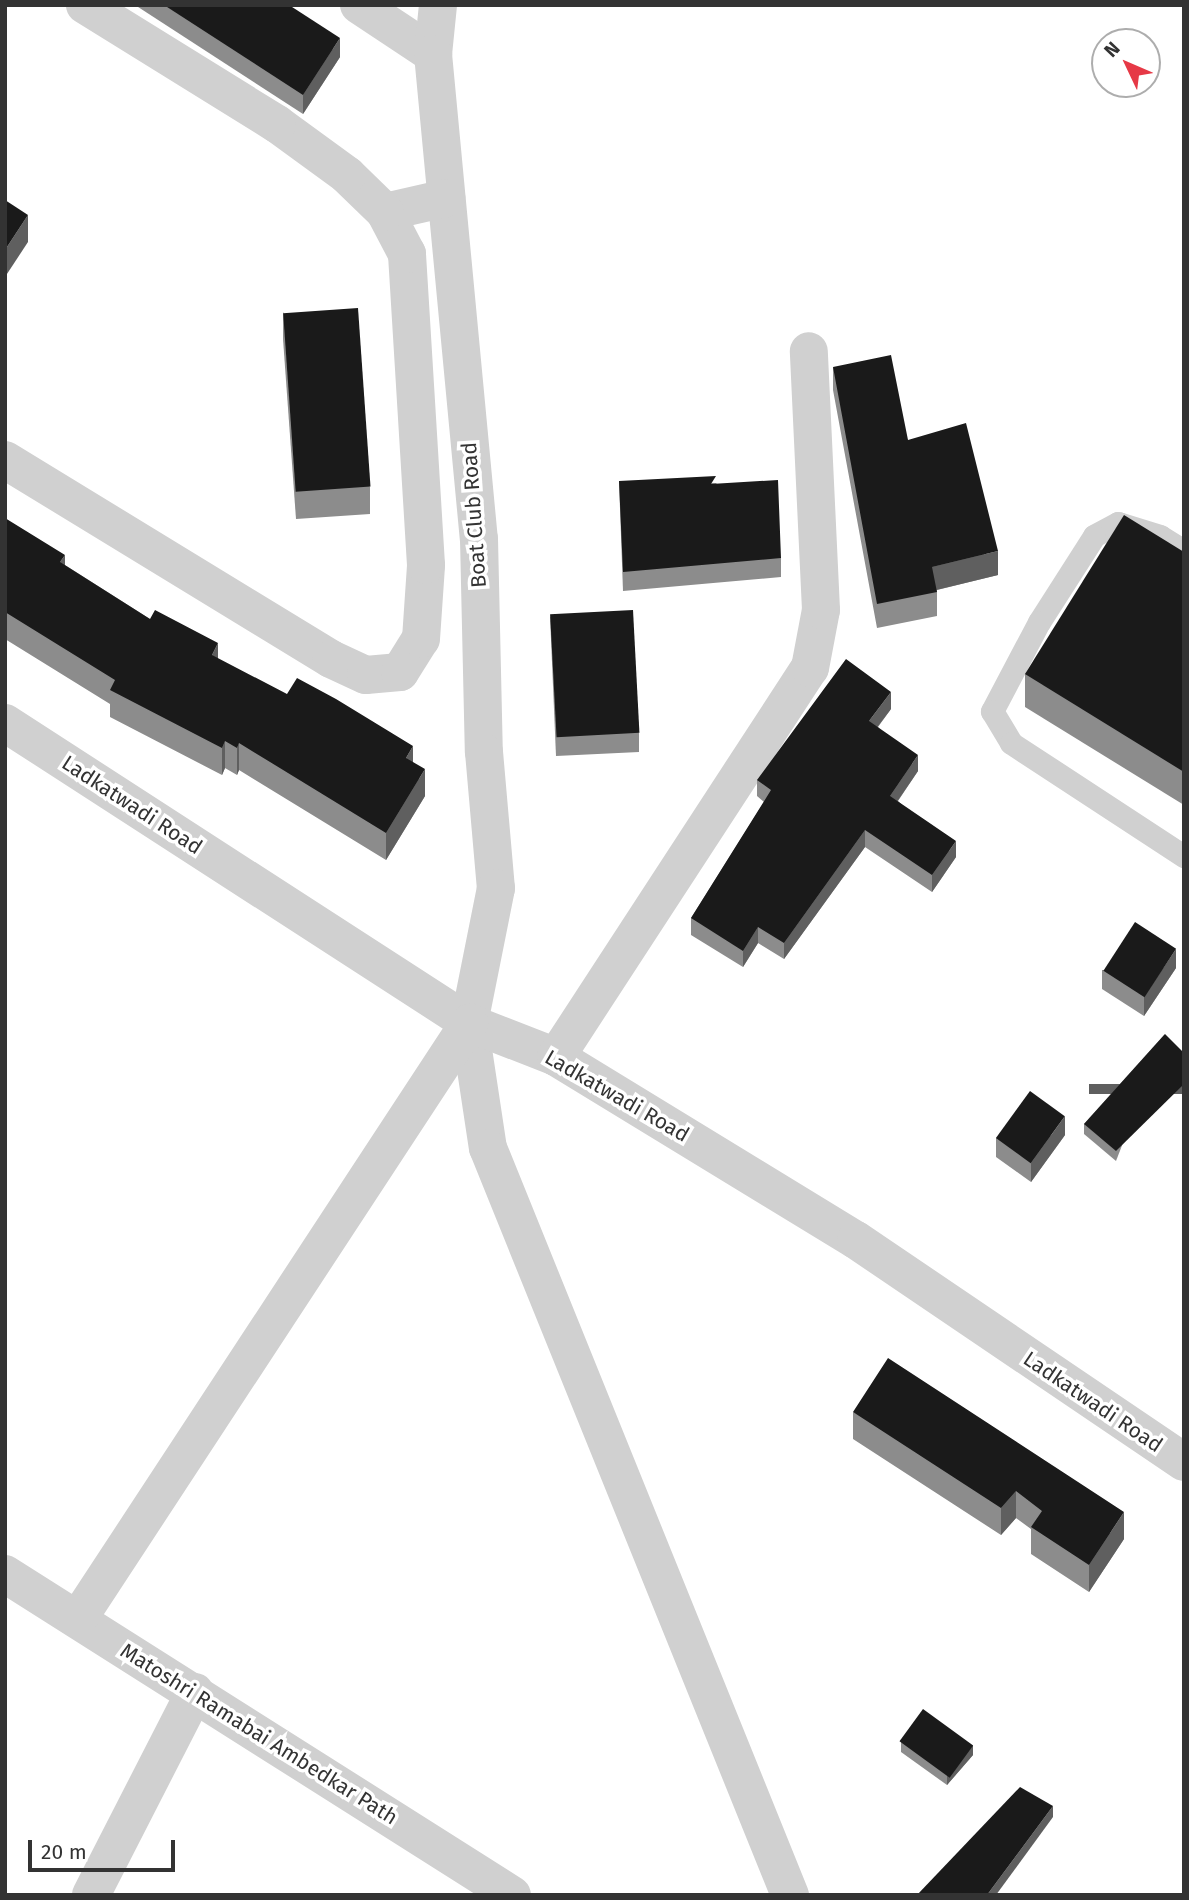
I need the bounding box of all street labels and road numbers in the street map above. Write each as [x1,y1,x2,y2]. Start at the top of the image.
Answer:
street label: Boat Club Road [456,441,492,589]
street label: Ladkatwadi Road [57,750,207,860]
street label: Ladkatwadi Road [540,1044,694,1148]
street label: Ladkatwadi Road [1019,1346,1167,1458]
street label: Matoshri Ramabai Ambedkar Path [116,1638,402,1830]

